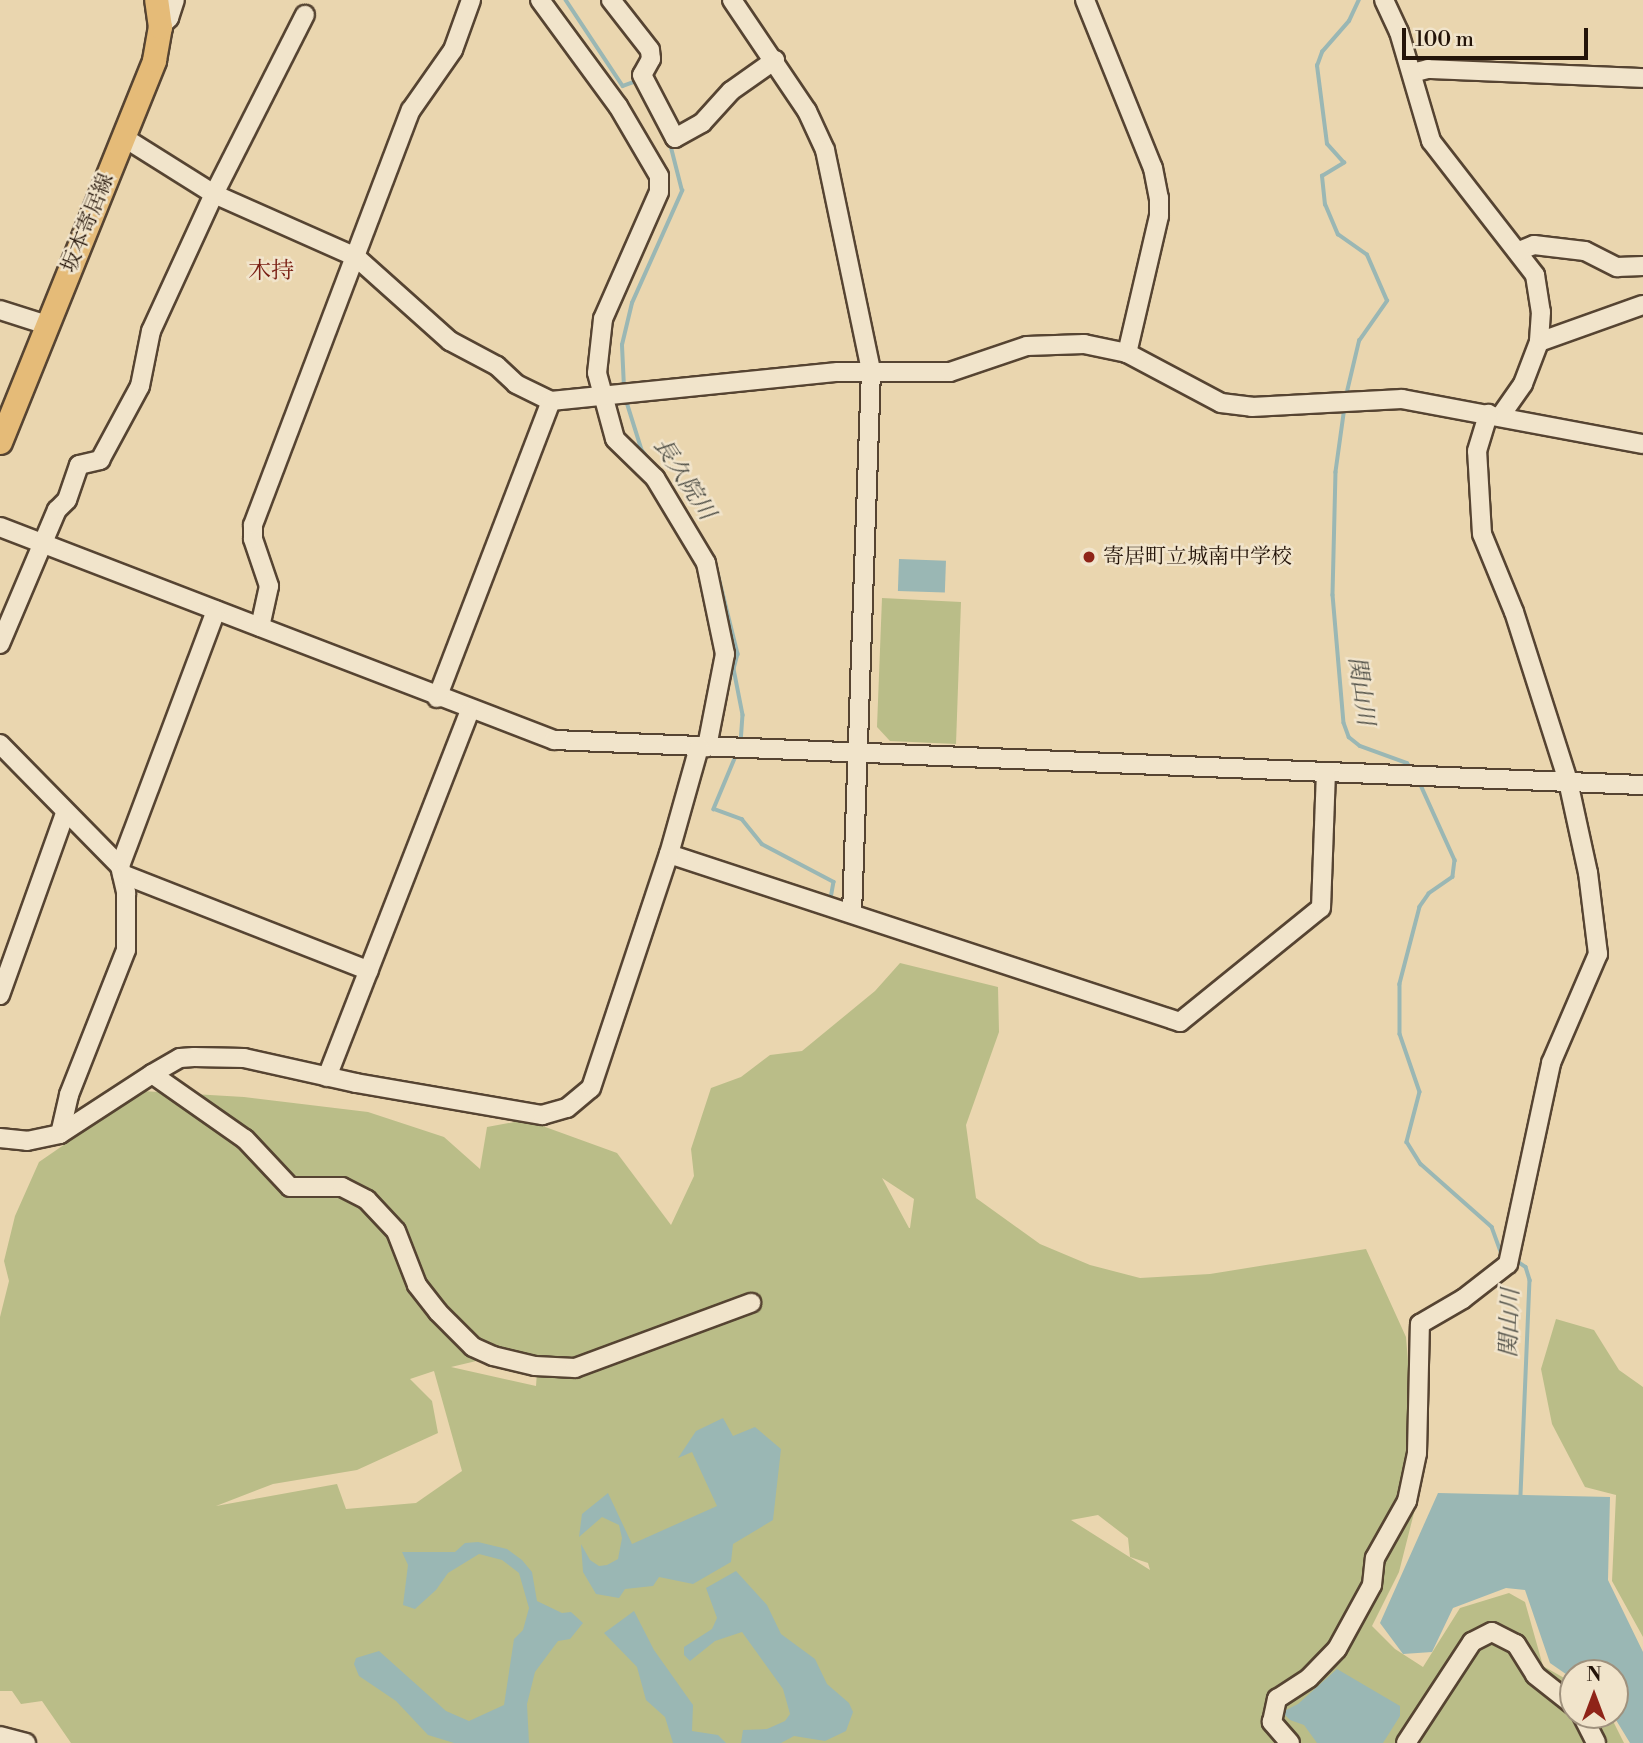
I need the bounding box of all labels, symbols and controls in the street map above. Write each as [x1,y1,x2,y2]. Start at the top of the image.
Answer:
scale bar [1405,14,1590,58]
text: 100 m [1415,27,1474,53]
street label: 坂本寄居線 [57,170,119,276]
district label: 木持 [248,257,294,285]
water label: 長久院川 [647,433,721,525]
place label: 寄居町立城南中学校 [1103,544,1292,570]
marker: 寄居町立城南中学校 [1081,549,1097,565]
water label: 関山川 [1343,655,1379,727]
water label: 関山川 [1495,1288,1525,1358]
north arrow [1559,1659,1629,1729]
text: N [1586,1663,1602,1687]

